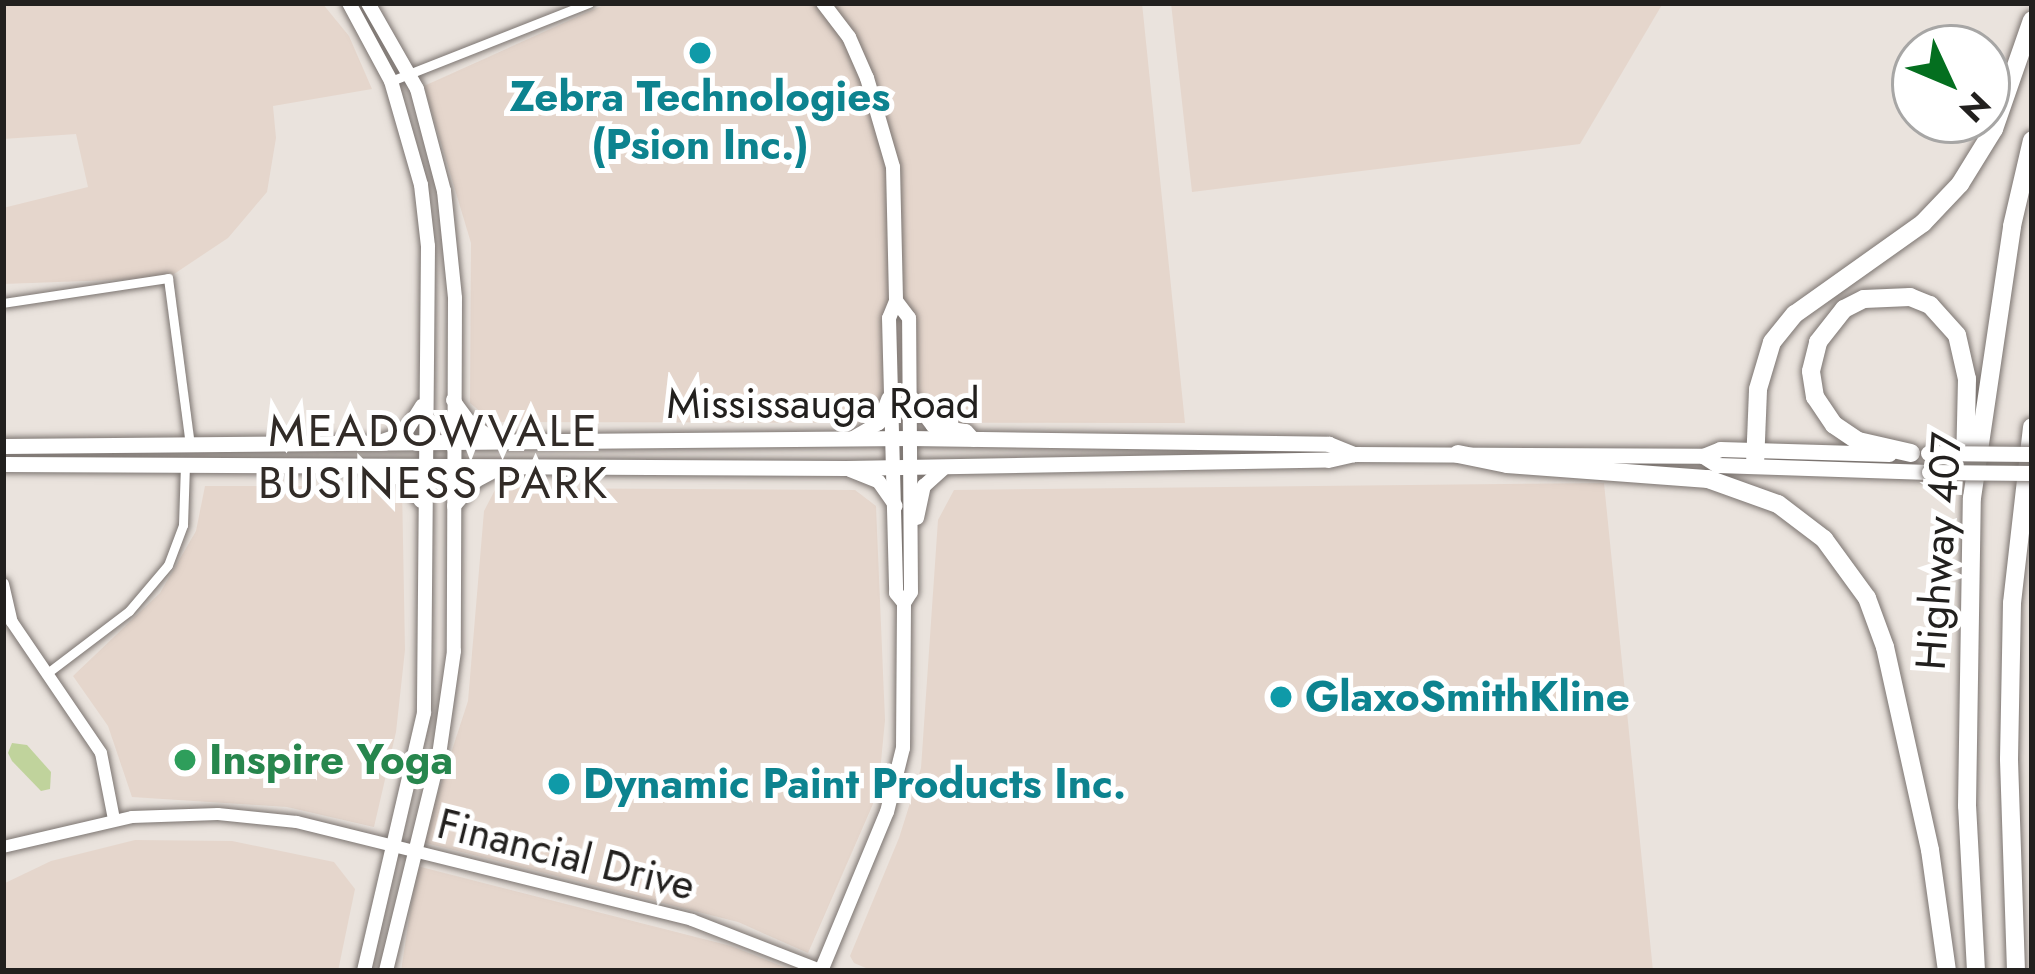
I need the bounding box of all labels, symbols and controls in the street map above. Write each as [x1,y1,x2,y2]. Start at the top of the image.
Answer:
north arrow [1891,24,2011,144]
marker: Zebra Technologies (Psion Inc.) [687,40,713,66]
place label: Zebra Technologies (Psion Inc.) [510,72,890,170]
text: N [1949,82,2001,133]
street label: Mississauga Road [666,379,980,429]
district label: MEADOWVALE BUSINESS PARK [258,404,610,510]
street label: Highway 407 [1906,430,1972,672]
place label: GlaxoSmithKline [1305,672,1630,722]
marker: GlaxoSmithKline [1268,684,1294,710]
place label: Inspire Yoga [209,735,453,785]
marker: Inspire Yoga [172,747,198,773]
place label: Dynamic Paint Products Inc. [583,759,1126,809]
marker: Dynamic Paint Products Inc. [546,771,572,797]
street label: Financial Drive [432,799,700,911]

